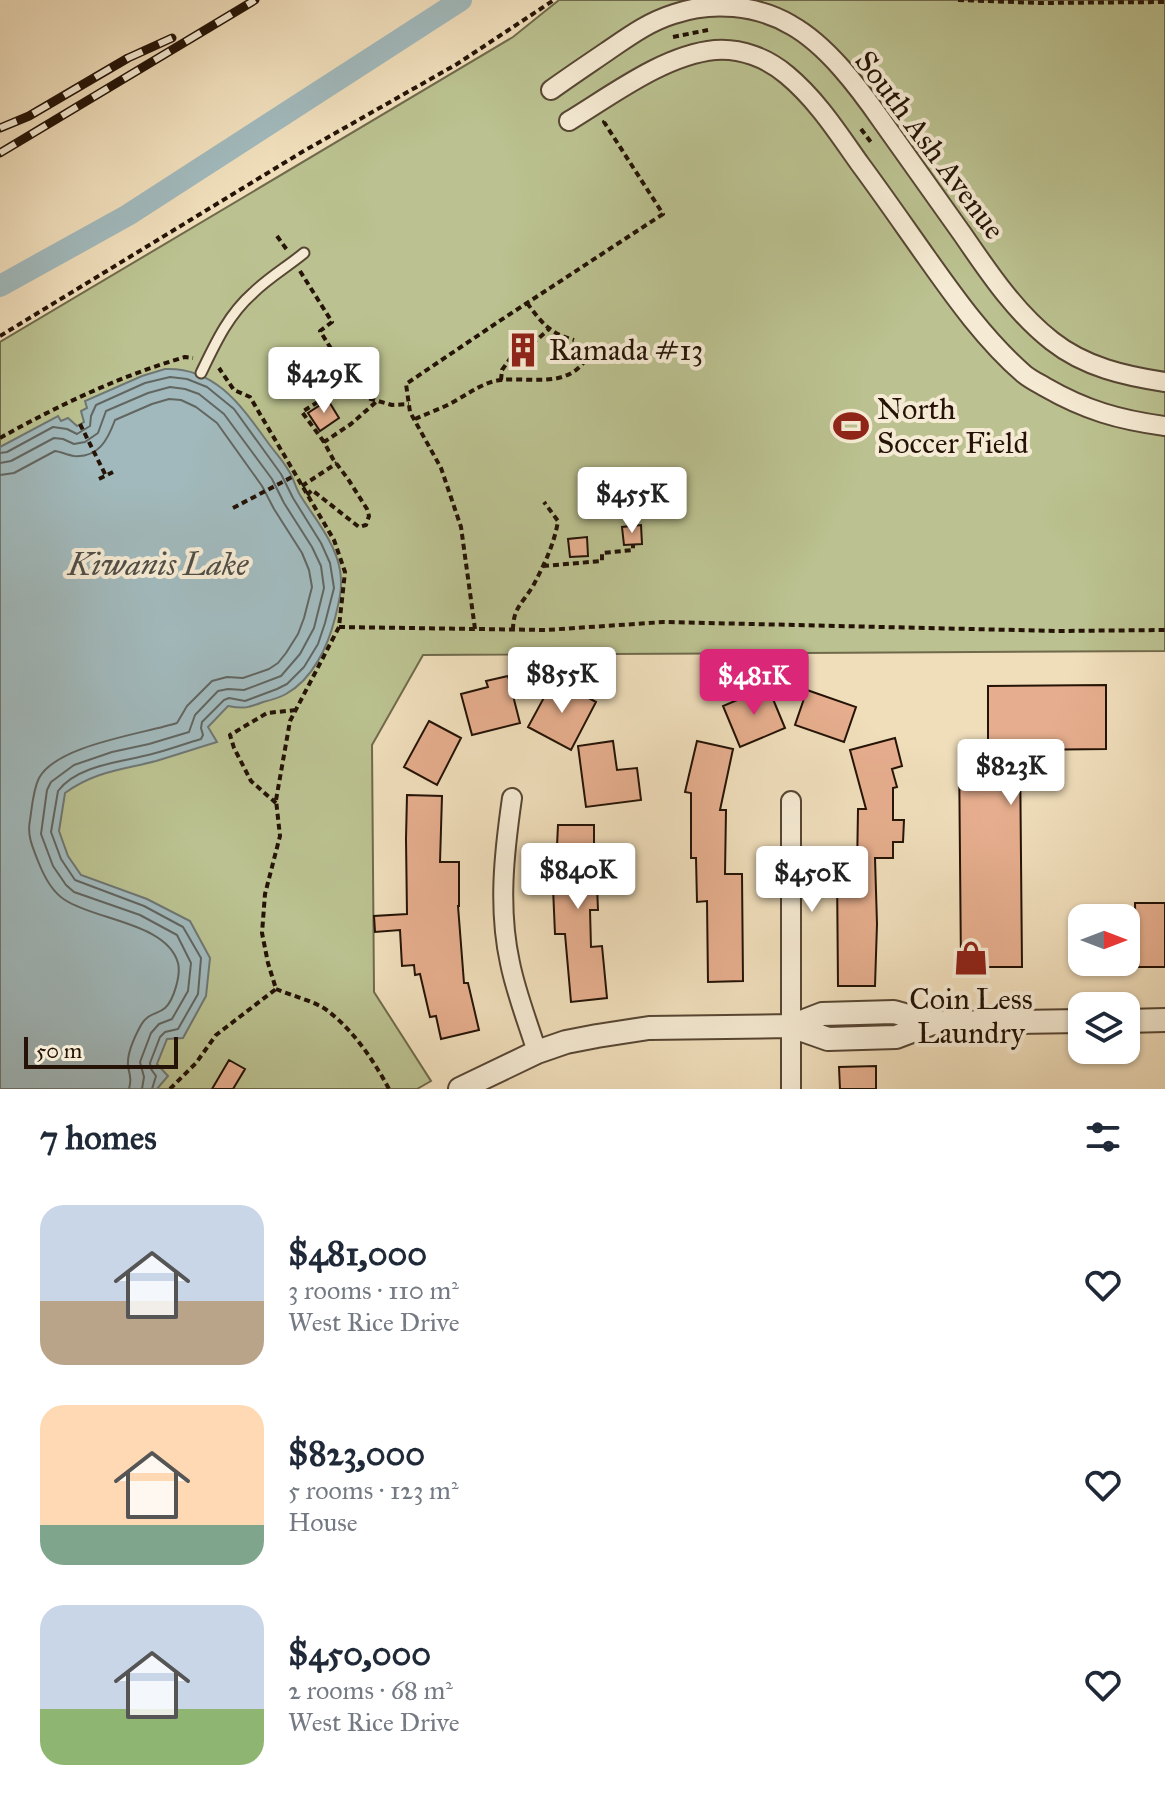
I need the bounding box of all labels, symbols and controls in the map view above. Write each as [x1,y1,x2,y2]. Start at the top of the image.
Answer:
street label: South Ash Avenue [847,44,1013,246]
building icon: Ramada #13 [504,331,542,369]
place label: Ramada #13 [549,332,703,368]
pin: $429K [268,347,380,415]
text: $429K [286,357,362,389]
place label: North Soccer Field [877,391,1028,461]
sports icon: North Soccer Field [832,407,870,445]
pin: $455K [576,467,688,535]
text: $455K [596,477,668,509]
water label: Kiwanis Lake [66,545,249,584]
pin: $855K [506,647,618,715]
pin: $481K [698,649,810,717]
text: $855K [526,657,598,689]
text: $481K [718,659,790,691]
pin: $823K [955,739,1067,807]
text: $823K [975,749,1047,781]
pin: $840K [522,843,634,911]
pin: $450K [756,846,868,914]
text: $840K [539,853,617,885]
text: $450K [774,856,850,888]
north arrow [1068,904,1140,976]
map controls [1068,904,1140,1064]
shop icon: Coin Less Laundry [952,939,990,977]
place label: Coin Less Laundry [909,981,1033,1051]
button: layers [1068,992,1140,1064]
scale bar [24,1033,178,1069]
text: 50 m [36,1037,82,1064]
icon: filters [1081,1115,1125,1159]
text: 7 homes [40,1117,157,1158]
text: $481,000 [288,1233,427,1274]
icon: home [104,1237,200,1333]
icon: heart [1081,1263,1125,1307]
text: 3 rooms · 110 m² [288,1274,459,1306]
text: West Rice Drive [288,1306,460,1338]
text: $823,000 [288,1433,425,1474]
icon: home [104,1437,200,1533]
icon: heart [1081,1463,1125,1507]
text: 5 rooms · 123 m² [288,1474,459,1506]
text: House [288,1506,358,1538]
text: $450,000 [288,1633,431,1674]
icon: home [104,1637,200,1733]
icon: heart [1081,1663,1125,1707]
text: 2 rooms · 68 m² [288,1674,453,1706]
text: West Rice Drive [288,1706,460,1738]

